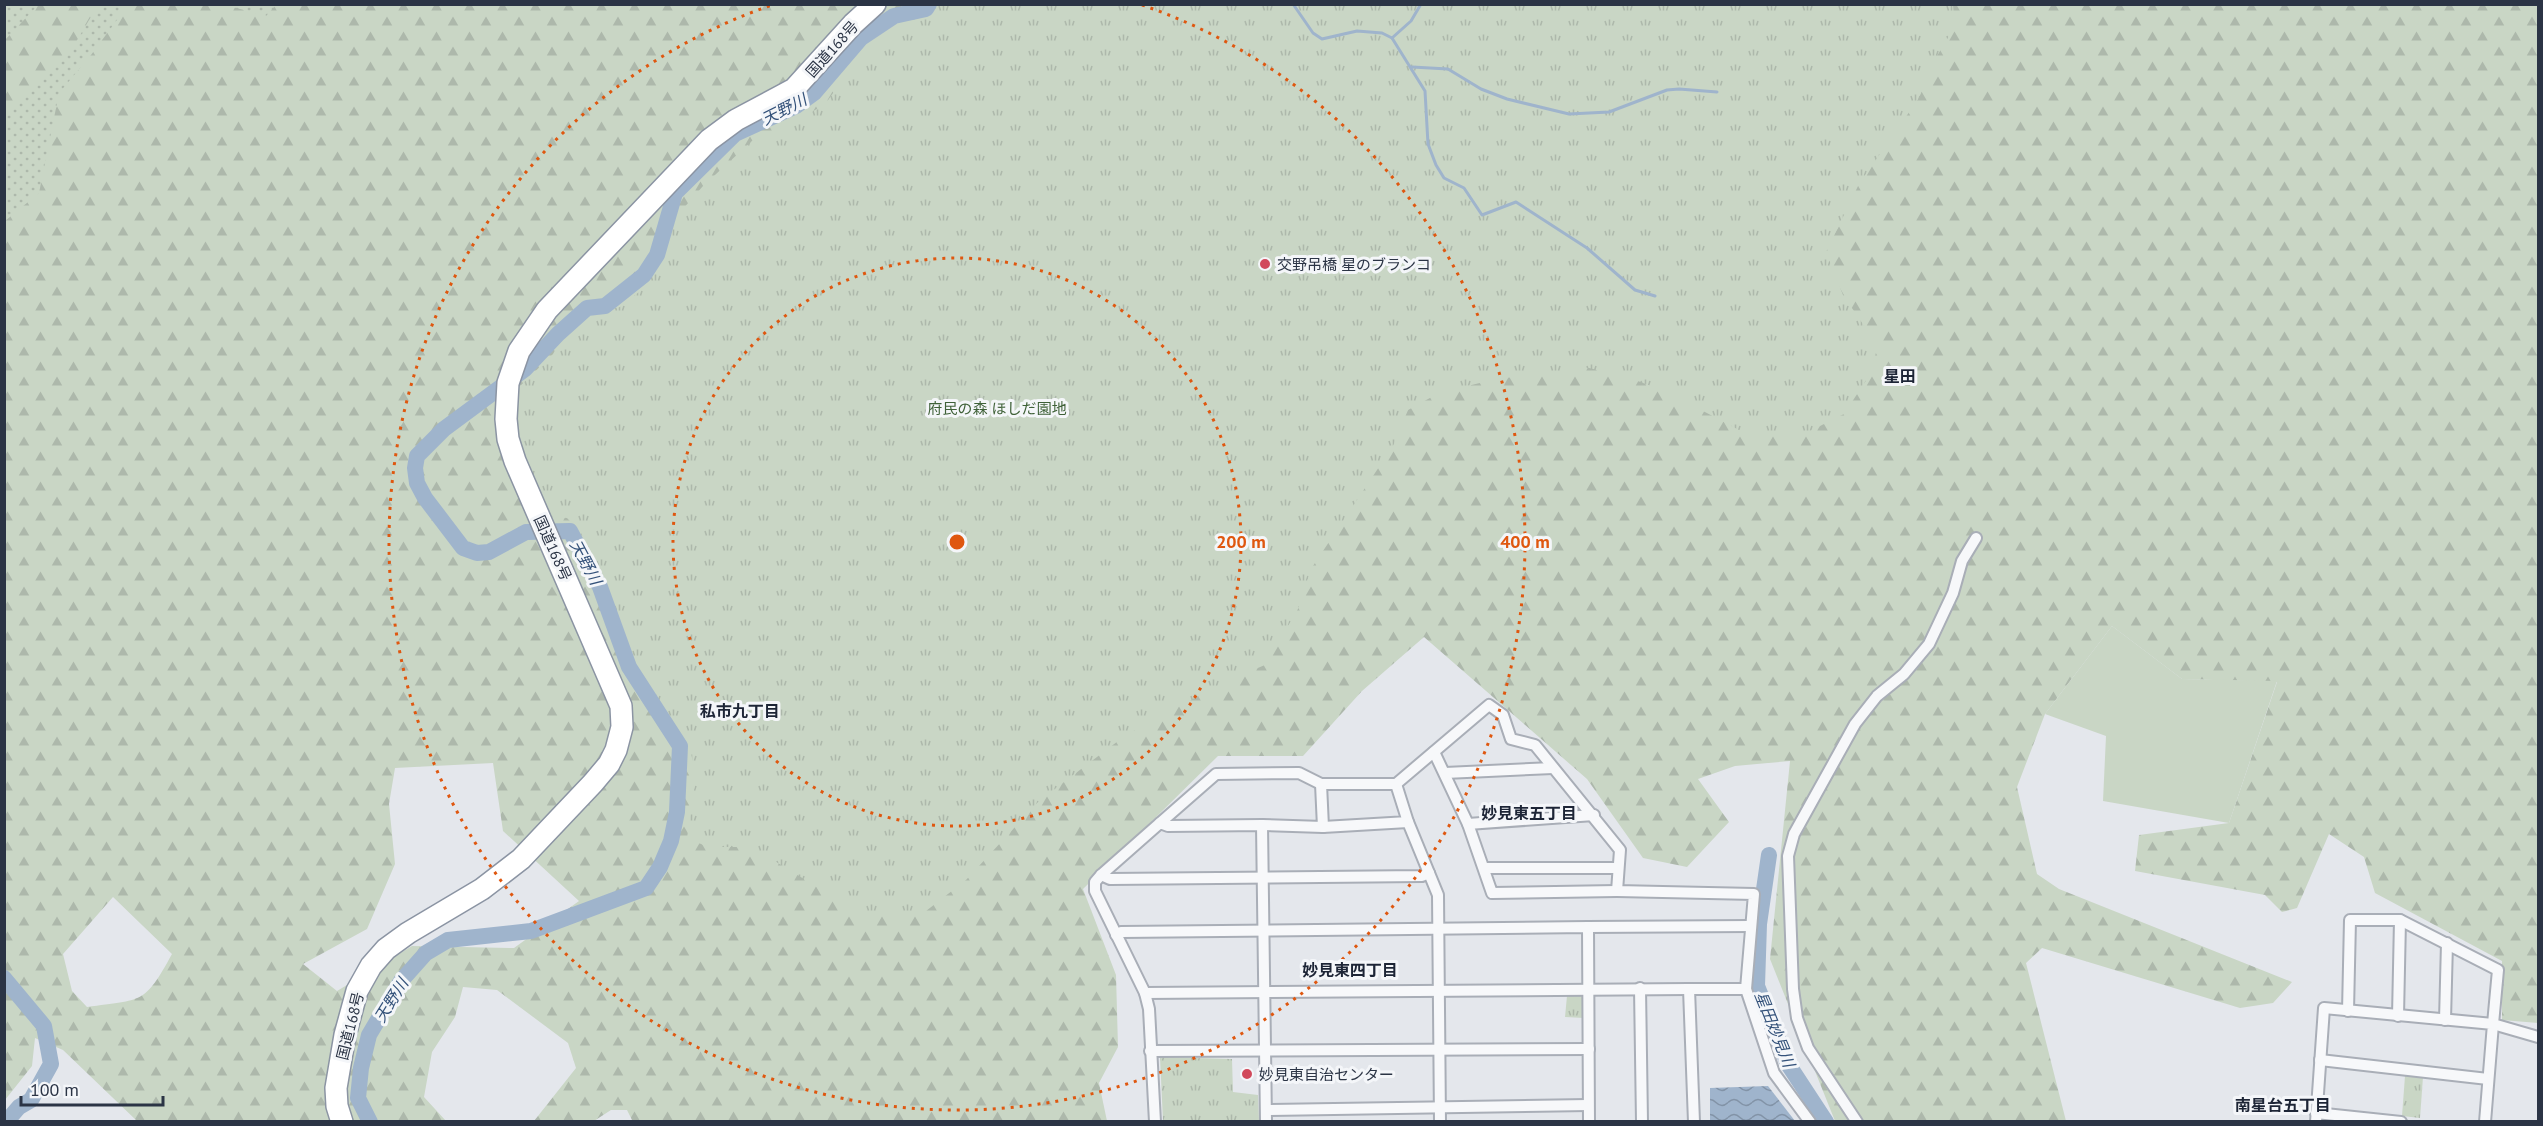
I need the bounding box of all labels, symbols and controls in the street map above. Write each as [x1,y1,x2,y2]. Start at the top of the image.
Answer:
street label: 国道168号 [802,17,862,81]
water label: 天野川 [758,88,812,129]
place label: 交野吊橋 星のブランコ [1277,255,1431,274]
marker: 交野吊橋 星のブランコ [1258,257,1272,271]
district label: 星田 [1884,366,1916,386]
park label: 府民の森 ほしだ園地 [927,399,1067,418]
street label: 国道168号 [530,512,576,584]
text: 200 m [1216,530,1266,553]
text: 400 m [1500,530,1550,553]
centre of rings [947,532,967,552]
water label: 天野川 [566,536,607,590]
district label: 私市九丁目 [700,701,780,721]
district label: 妙見東五丁目 [1481,803,1577,823]
district label: 妙見東四丁目 [1302,960,1398,980]
water label: 天野川 [370,973,413,1026]
water label: 星田妙見川 [1751,988,1800,1072]
street label: 国道168号 [332,990,368,1062]
place label: 妙見東自治センター [1259,1065,1394,1084]
marker: 妙見東自治センター [1240,1067,1254,1081]
scale bar [21,1069,164,1107]
text: 100 m [30,1078,79,1101]
district label: 南星台五丁目 [2235,1095,2331,1115]

